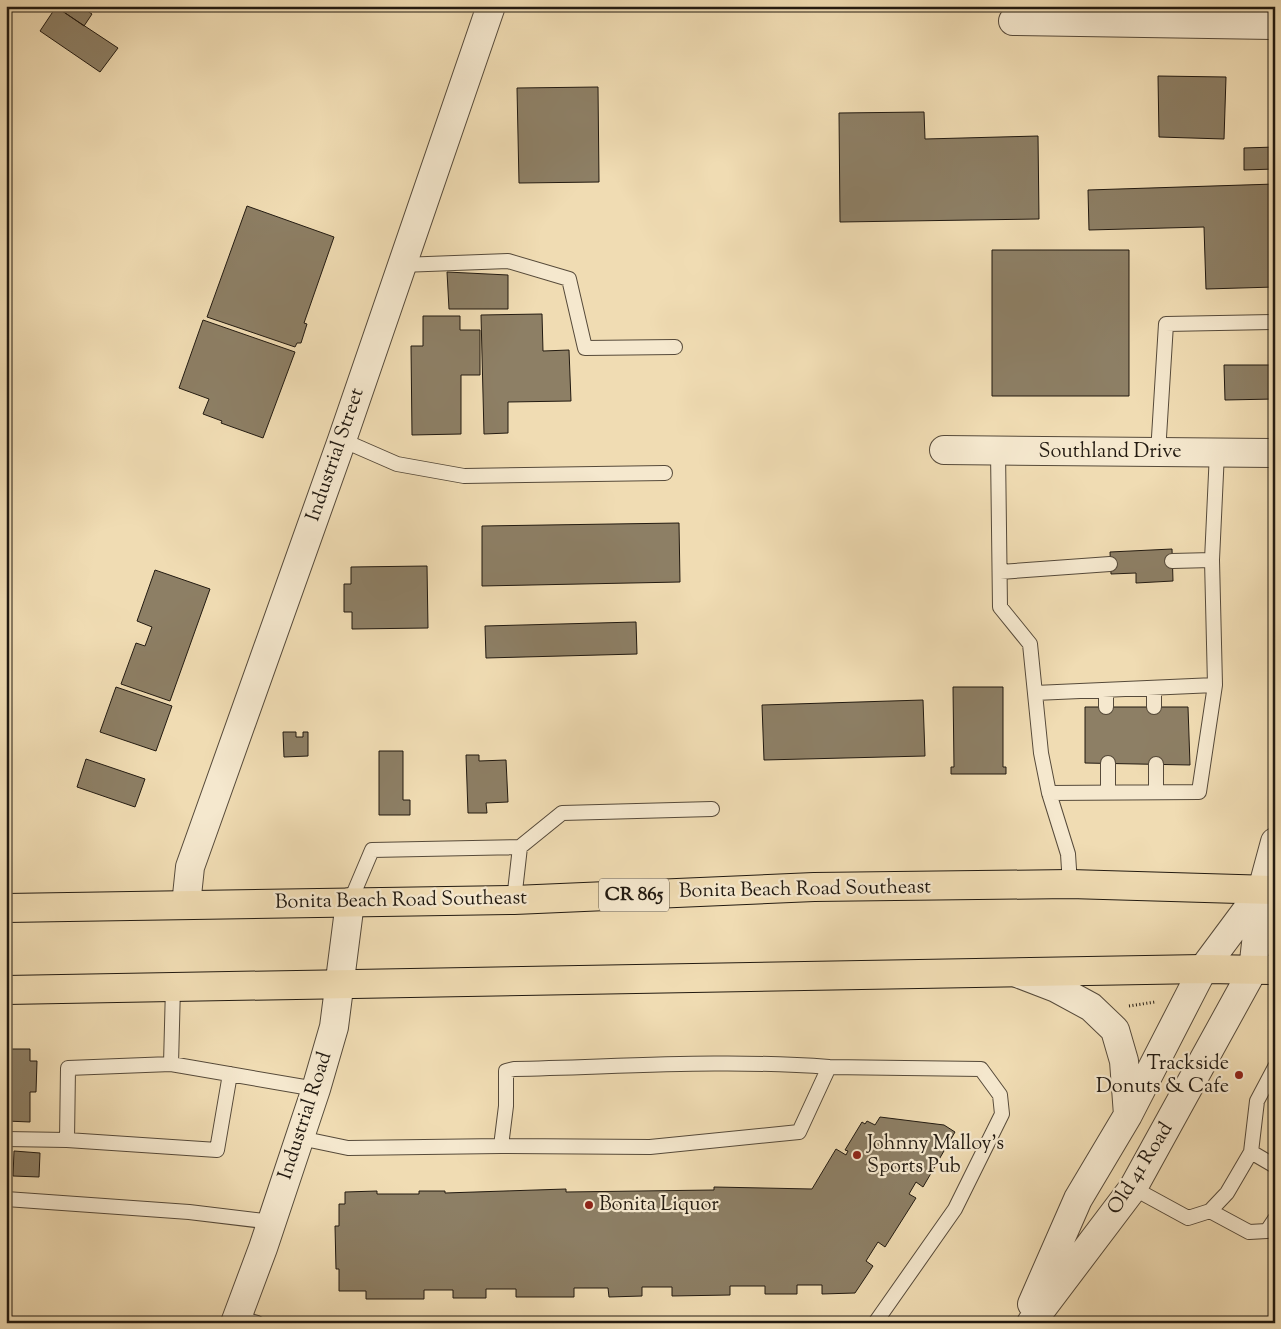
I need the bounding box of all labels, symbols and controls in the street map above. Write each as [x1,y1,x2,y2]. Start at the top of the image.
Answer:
street label: Industrial Street [300,384,372,526]
street label: Southland Drive [1038,438,1182,467]
street label: Bonita Beach Road Southeast [679,873,932,907]
road number: CR 865 [599,878,669,912]
street label: Bonita Beach Road Southeast [275,884,528,918]
street label: Industrial Road [272,1048,340,1184]
place label: Trackside Donuts & Cafe [1096,1050,1229,1102]
marker: Trackside Donuts & Cafe [1233,1069,1245,1081]
street label: Old 41 Road [1101,1117,1181,1221]
place label: Johnny Malloy's Sports Pub [866,1130,1004,1182]
marker: Johnny Malloy's Sports Pub [851,1149,863,1161]
place label: Bonita Liquor [599,1191,719,1220]
marker: Bonita Liquor [583,1199,595,1211]

